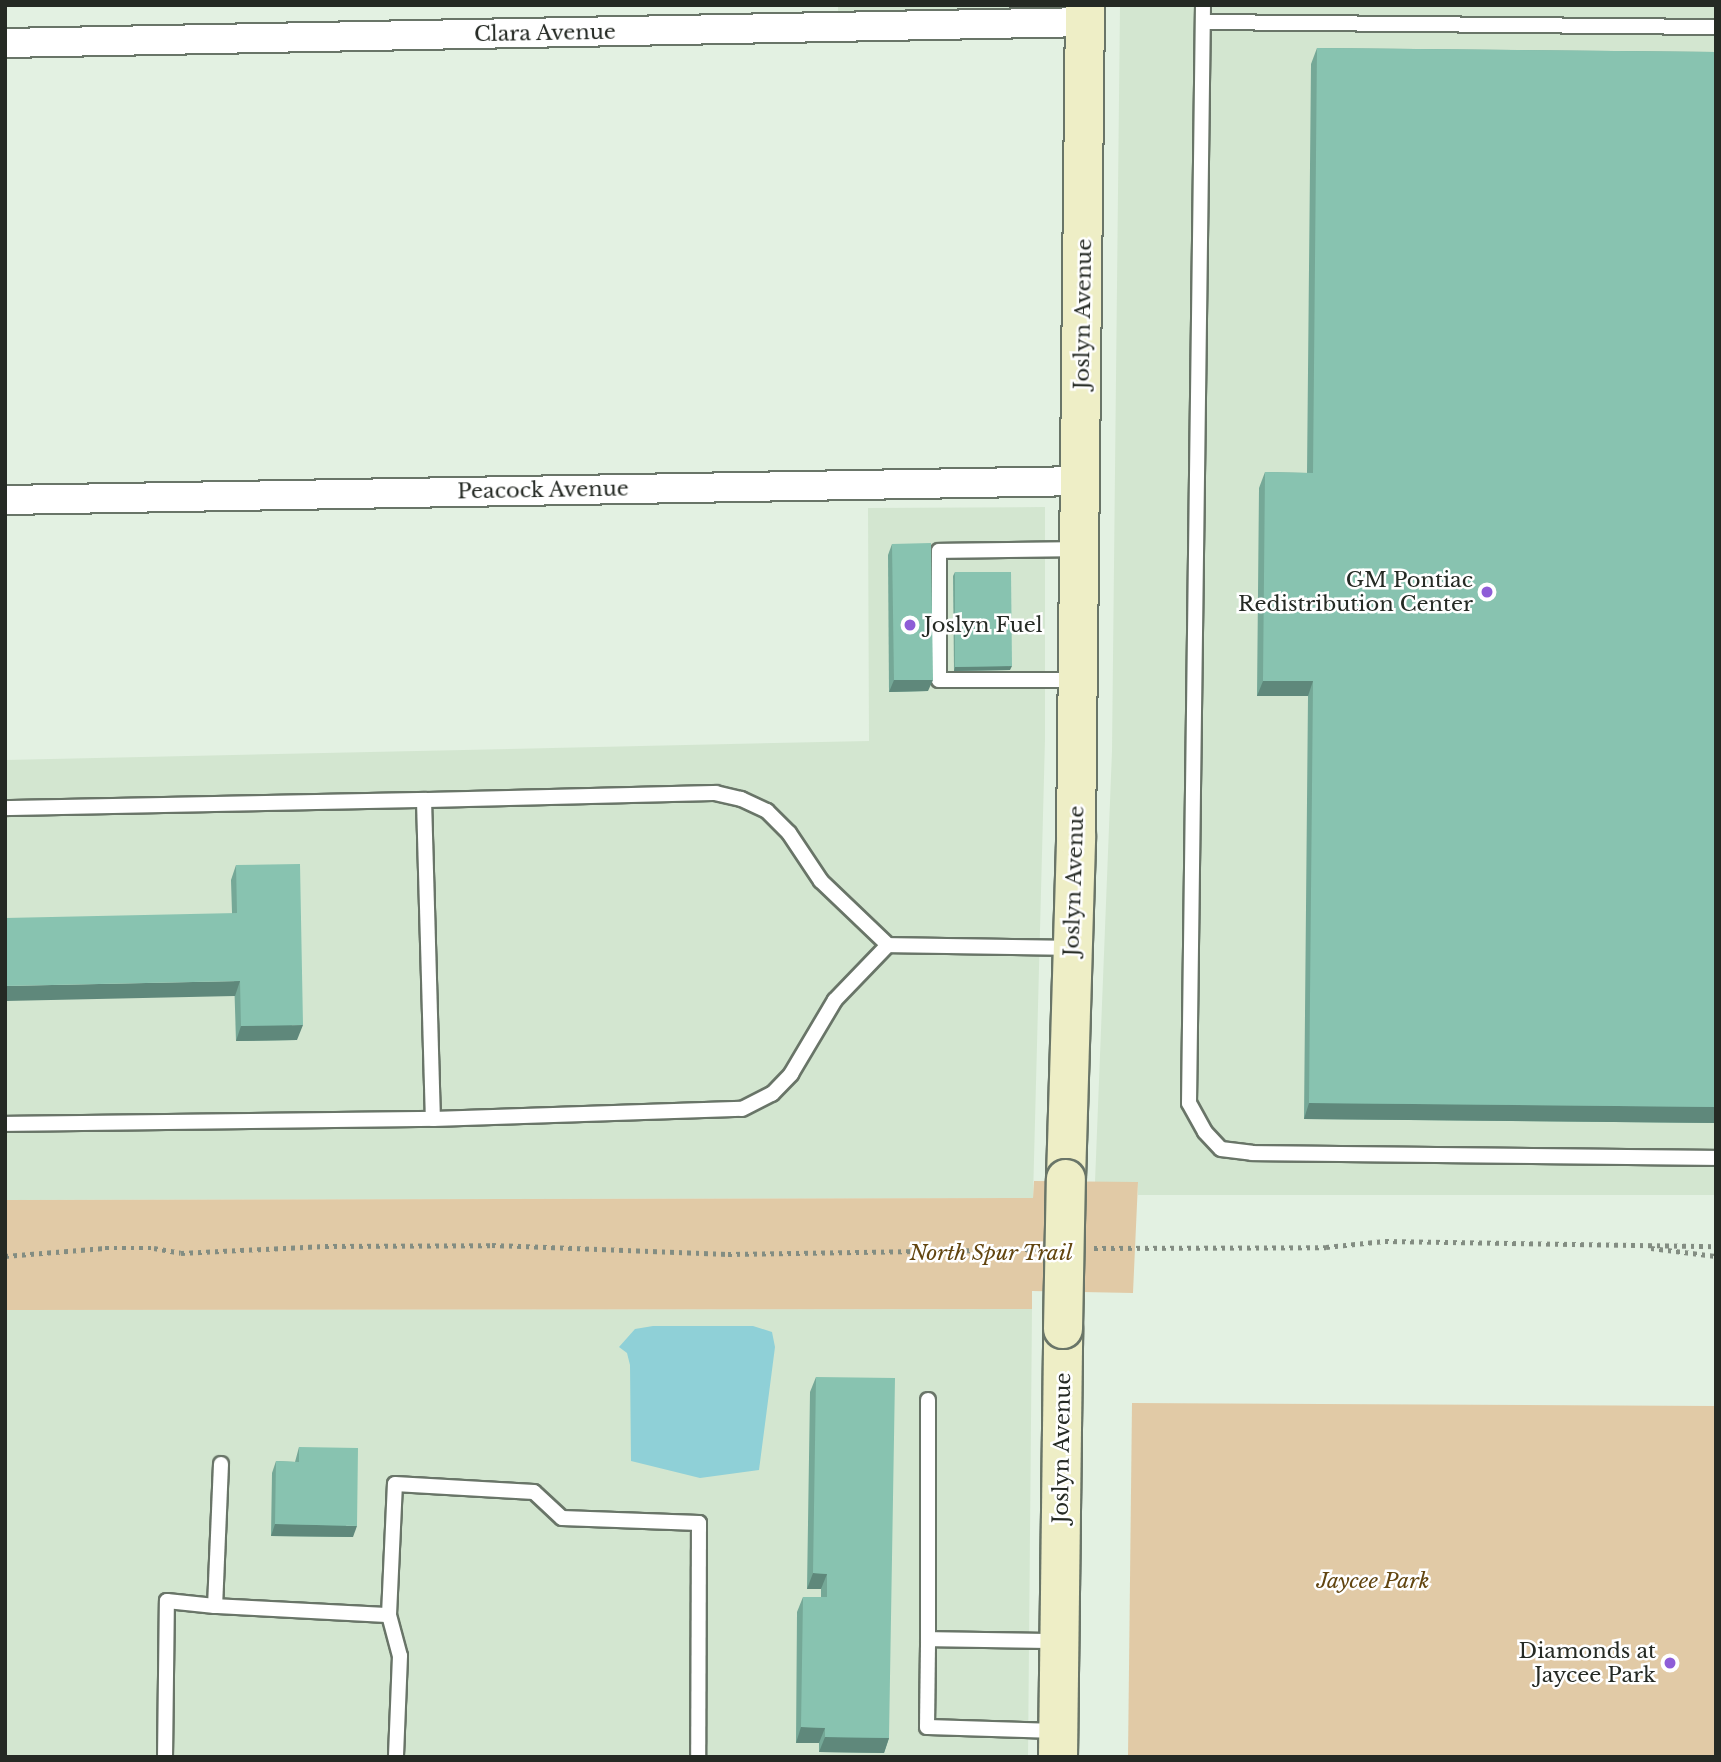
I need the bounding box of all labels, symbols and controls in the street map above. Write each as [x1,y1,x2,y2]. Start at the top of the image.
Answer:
street label: Clara Avenue [473,19,617,47]
street label: Joslyn Avenue [1069,238,1097,390]
street label: Peacock Avenue [456,476,630,504]
place label: GM Pontiac Redistribution Center [1238,567,1473,617]
marker: GM Pontiac Redistribution Center [1479,584,1495,600]
place label: Joslyn Fuel [924,612,1043,638]
marker: Joslyn Fuel [902,617,918,633]
street label: Joslyn Avenue [1059,805,1089,957]
park label: North Spur Trail [909,1240,1073,1266]
street label: Joslyn Avenue [1048,1372,1076,1524]
park label: Jaycee Park [1316,1568,1430,1594]
place label: Diamonds at Jaycee Park [1519,1638,1656,1688]
marker: Diamonds at Jaycee Park [1662,1655,1678,1671]

